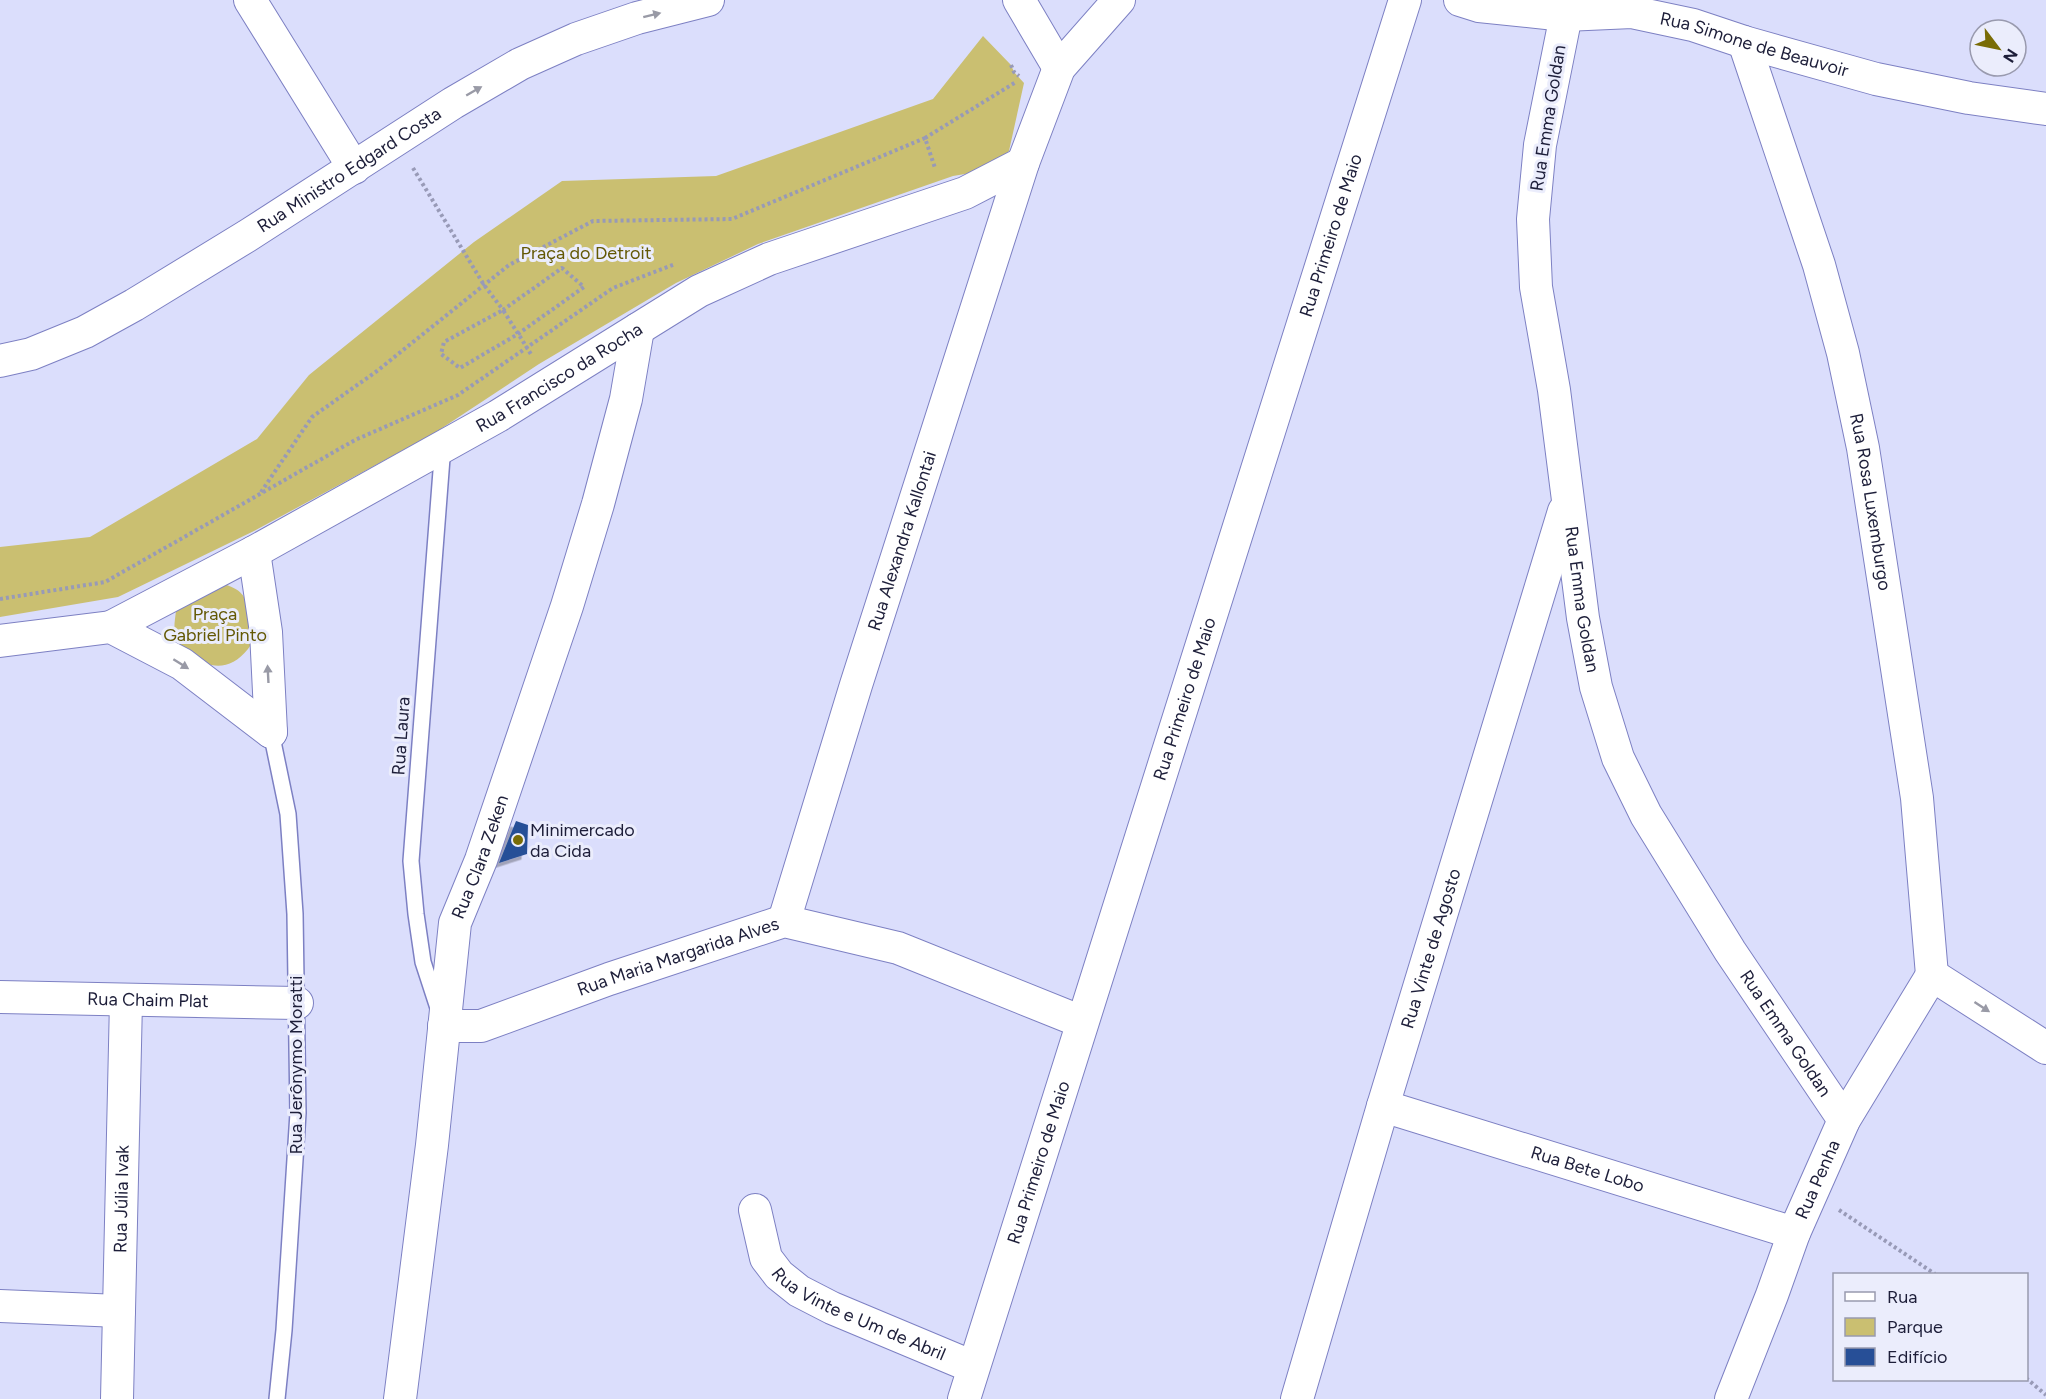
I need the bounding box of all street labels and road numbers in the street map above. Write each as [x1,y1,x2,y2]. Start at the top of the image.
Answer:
street label: Rua Simone de Beauvoir [1658,7,1851,82]
street label: Rua Emma Goldan [1526,43,1570,193]
street label: Rua Ministro Edgard Costa [253,103,445,238]
street label: Rua Primeiro de Maio [1295,151,1367,320]
street label: Rua Francisco da Rocha [472,318,647,437]
street label: Rua Rosa Luxemburgo [1845,411,1896,592]
street label: Rua Alexandra Kallontai [863,448,941,634]
street label: Rua Emma Goldan [1560,525,1604,674]
street label: Rua Primeiro de Maio [1149,615,1221,783]
street label: Rua Laura [387,696,415,776]
street label: Rua Clara Zeken [447,792,513,922]
street label: Rua Vinte de Agosto [1396,866,1466,1031]
street label: Rua Maria Margarida Alves [574,912,782,1001]
street label: Rua Emma Goldan [1735,966,1836,1101]
street label: Rua Jerônymo Moratti [285,976,307,1154]
street label: Rua Chaim Plat [87,988,209,1012]
street label: Rua Primeiro de Maio [1003,1078,1075,1247]
street label: Rua Penha [1791,1137,1845,1223]
street label: Rua Bete Lobo [1528,1141,1647,1197]
street label: Rua Júlia Ivak [109,1145,134,1253]
street label: Rua Vinte e Um de Abril [766,1263,949,1365]

